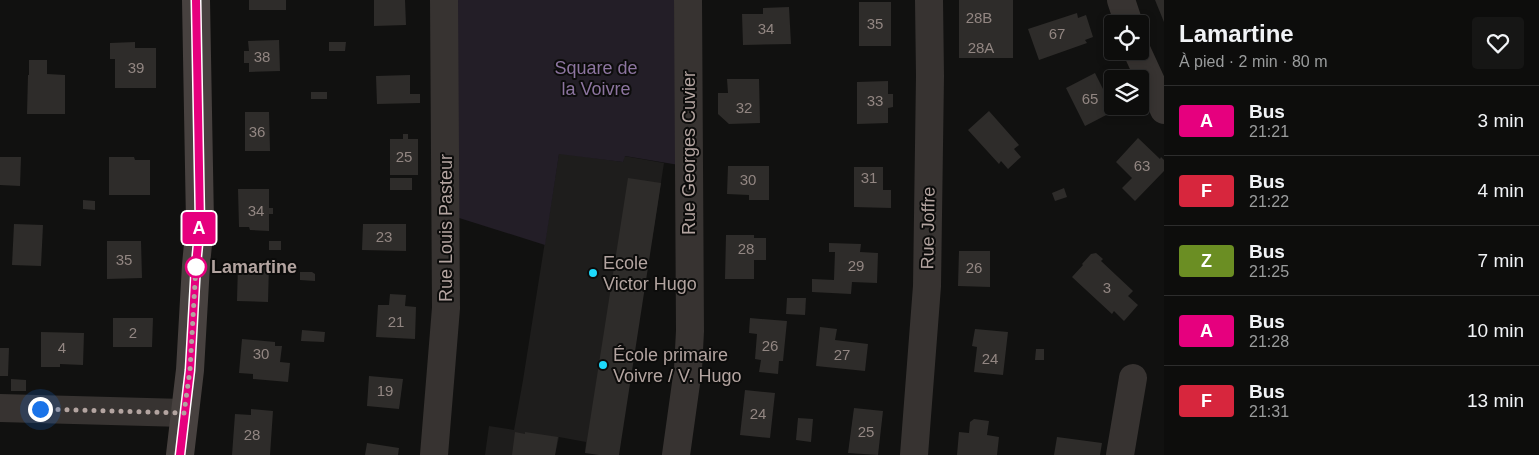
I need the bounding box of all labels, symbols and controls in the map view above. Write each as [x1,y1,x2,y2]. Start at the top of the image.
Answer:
house number: 28B [966,9,992,26]
house number: 35 [867,15,883,32]
map controls [1104,15,1149,115]
button: locate [1104,15,1149,60]
button: heart [1472,17,1524,69]
house number: 34 [758,20,774,37]
text: Lamartine [1179,20,1294,47]
house number: 67 [1049,25,1065,42]
house number: 28A [968,39,994,56]
house number: 38 [254,48,270,65]
text: À pied · 2 min · 80 m [1179,53,1328,70]
park label: Square de la Voivre [554,58,638,99]
house number: 39 [128,59,144,76]
button: layers [1104,70,1149,115]
street label: Rue Georges Cuvier [679,71,699,235]
house number: 65 [1082,90,1098,107]
house number: 33 [867,92,883,109]
house number: 32 [736,99,752,116]
text: Bus [1249,101,1285,122]
text: 3 min [1478,110,1524,131]
text: A [1200,111,1213,131]
house number: 36 [249,123,265,140]
text: 21:21 [1249,123,1289,140]
house number: 25 [396,148,412,165]
street label: Rue Louis Pasteur [436,154,456,302]
house number: 63 [1134,157,1150,174]
house number: 31 [861,169,877,186]
house number: 30 [740,171,756,188]
text: Bus [1249,171,1285,192]
text: 4 min [1478,180,1524,201]
text: F [1201,181,1212,201]
street label: Rue Joffre [917,186,939,270]
text: 21:22 [1249,193,1289,210]
house number: 34 [248,202,264,219]
line badge: A [183,212,215,244]
text: A [193,218,206,238]
house number: 23 [376,228,392,245]
house number: 28 [738,240,754,257]
text: Bus [1249,241,1285,262]
text: 7 min [1478,250,1524,271]
house number: 35 [116,251,132,268]
text: Z [1201,251,1212,271]
place label: Ecole Victor Hugo [603,253,697,294]
marker: Lamartine [185,256,207,278]
place label: Lamartine [211,257,297,277]
house number: 29 [848,257,864,274]
house number: 26 [966,259,982,276]
text: 21:25 [1249,263,1289,280]
marker: Ecole Victor Hugo [587,267,599,279]
house number: 3 [1103,279,1111,296]
text: Bus [1249,311,1285,332]
house number: 21 [388,313,404,330]
text: 10 min [1467,320,1524,341]
text: A [1200,321,1213,341]
house number: 2 [129,324,137,341]
text: 21:28 [1249,333,1289,350]
house number: 26 [762,337,778,354]
house number: 4 [58,339,66,356]
house number: 30 [253,345,269,362]
place label: École primaire Voivre / V. Hugo [613,345,741,386]
house number: 27 [834,346,850,363]
house number: 24 [982,350,998,367]
marker: École primaire Voivre / V. Hugo [597,359,609,371]
text: Bus [1249,381,1285,402]
house number: 19 [377,382,393,399]
text: 13 min [1467,390,1524,411]
text: F [1201,391,1212,411]
your location [28,397,53,422]
text: 21:31 [1249,403,1289,420]
house number: 24 [750,405,766,422]
house number: 25 [858,423,874,440]
house number: 28 [244,426,260,443]

